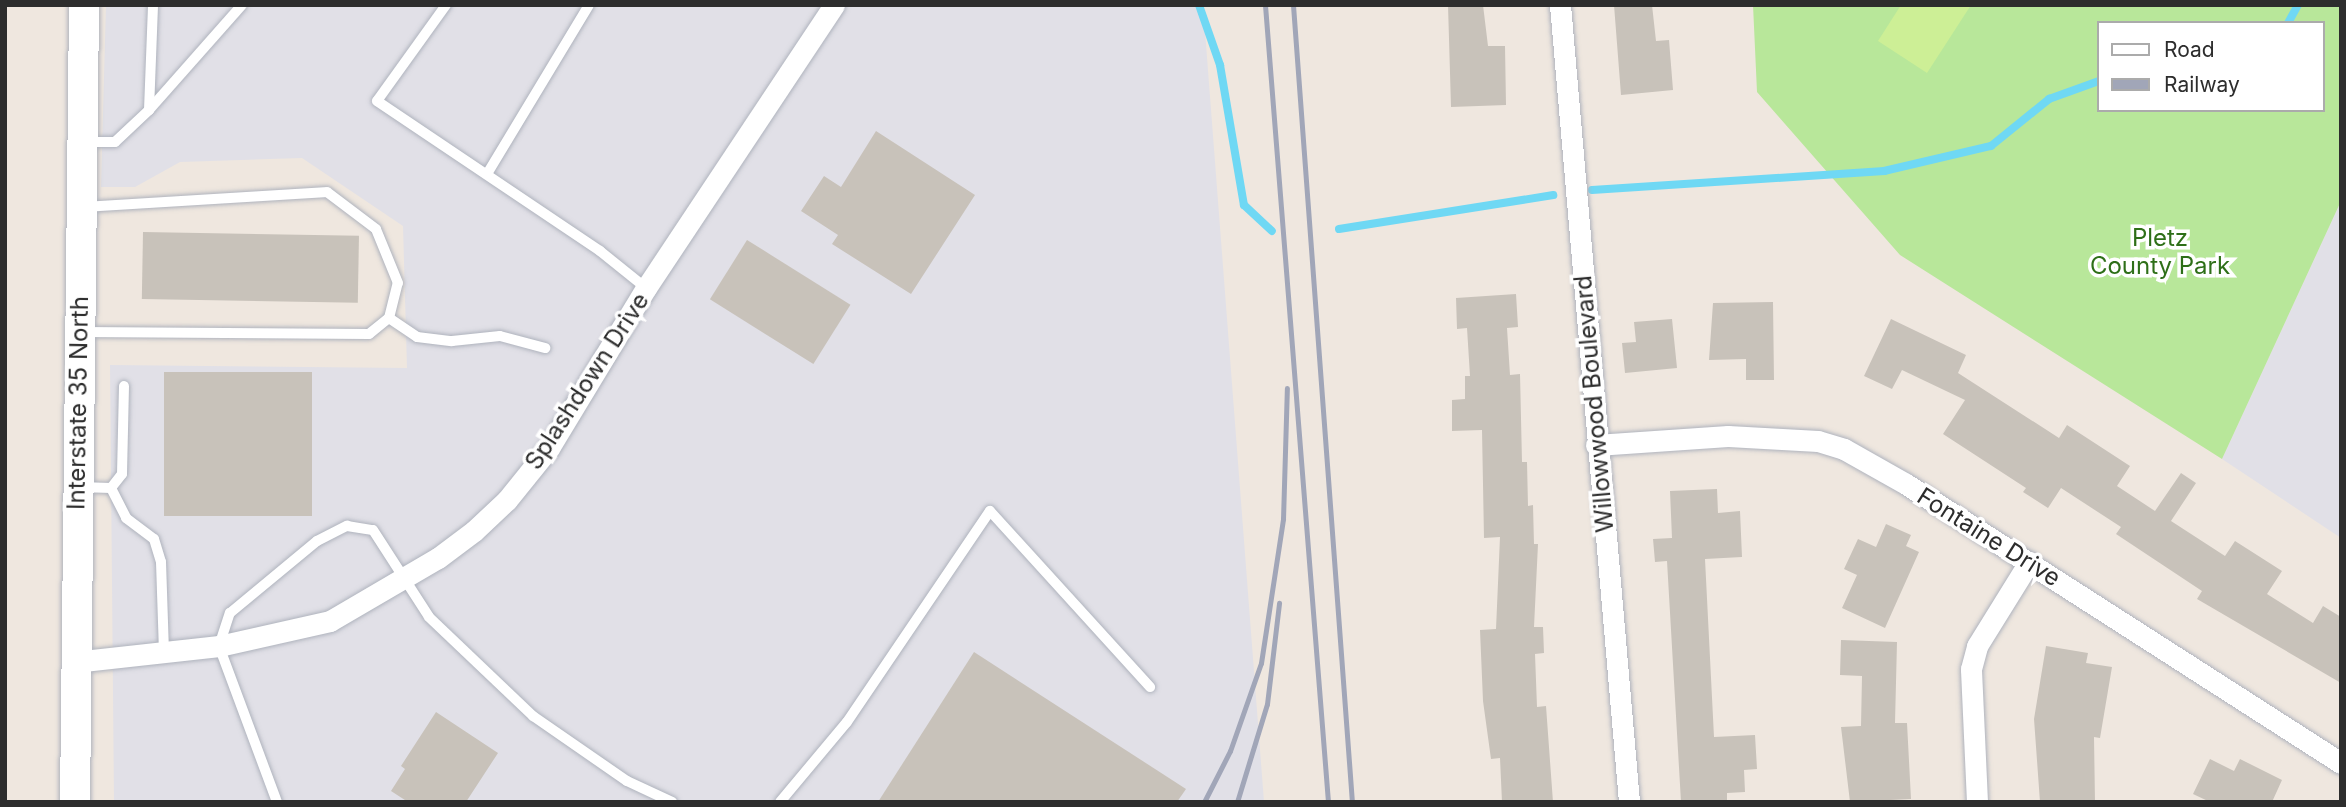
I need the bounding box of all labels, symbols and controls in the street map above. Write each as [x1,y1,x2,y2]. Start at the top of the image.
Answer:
legend [2098,21,2325,112]
text: Road [2164,37,2215,62]
text: Railway [2164,72,2240,97]
park label: Pletz County Park [2090,224,2230,280]
street label: Willowwood Boulevard [1568,274,1620,534]
street label: Splashdown Drive [519,287,655,475]
street label: Interstate 35 North [62,296,94,510]
street label: Fontaine Drive [1912,481,2066,593]

